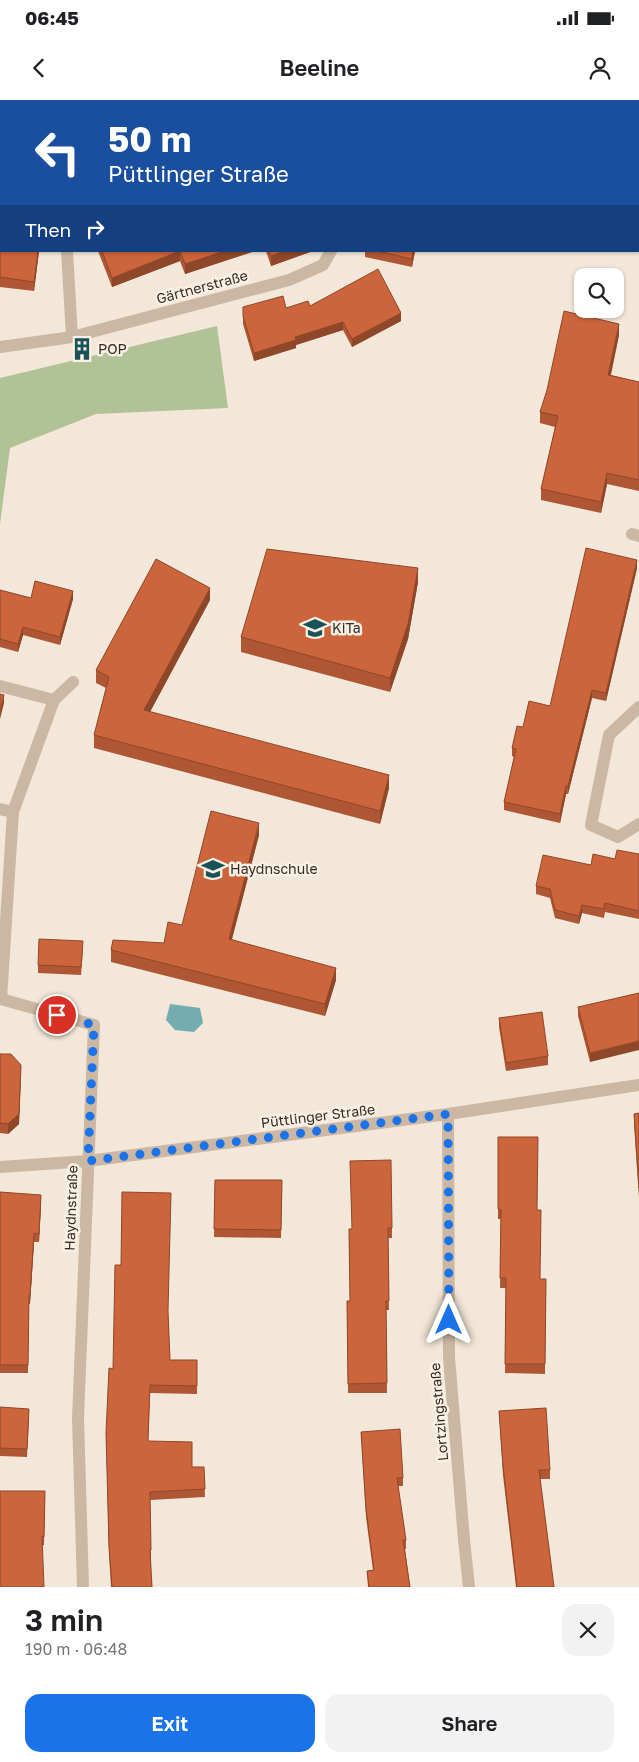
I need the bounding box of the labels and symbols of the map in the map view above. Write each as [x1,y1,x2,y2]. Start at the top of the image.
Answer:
street label: Gärtnerstraße [154,266,249,307]
building icon: POP [69,336,95,362]
place label: POP [98,340,127,357]
school or university icon: KiTa [302,615,328,641]
place label: KiTa [332,619,361,636]
school or university icon: Haydnschule [200,856,226,882]
place label: Haydnschule [230,860,318,877]
pin [36,994,78,1036]
street label: Püttlinger Straße [260,1100,376,1131]
street label: Haydnstraße [61,1165,80,1251]
position arrow [422,1293,474,1345]
street label: Lortzingstraße [426,1362,451,1462]

